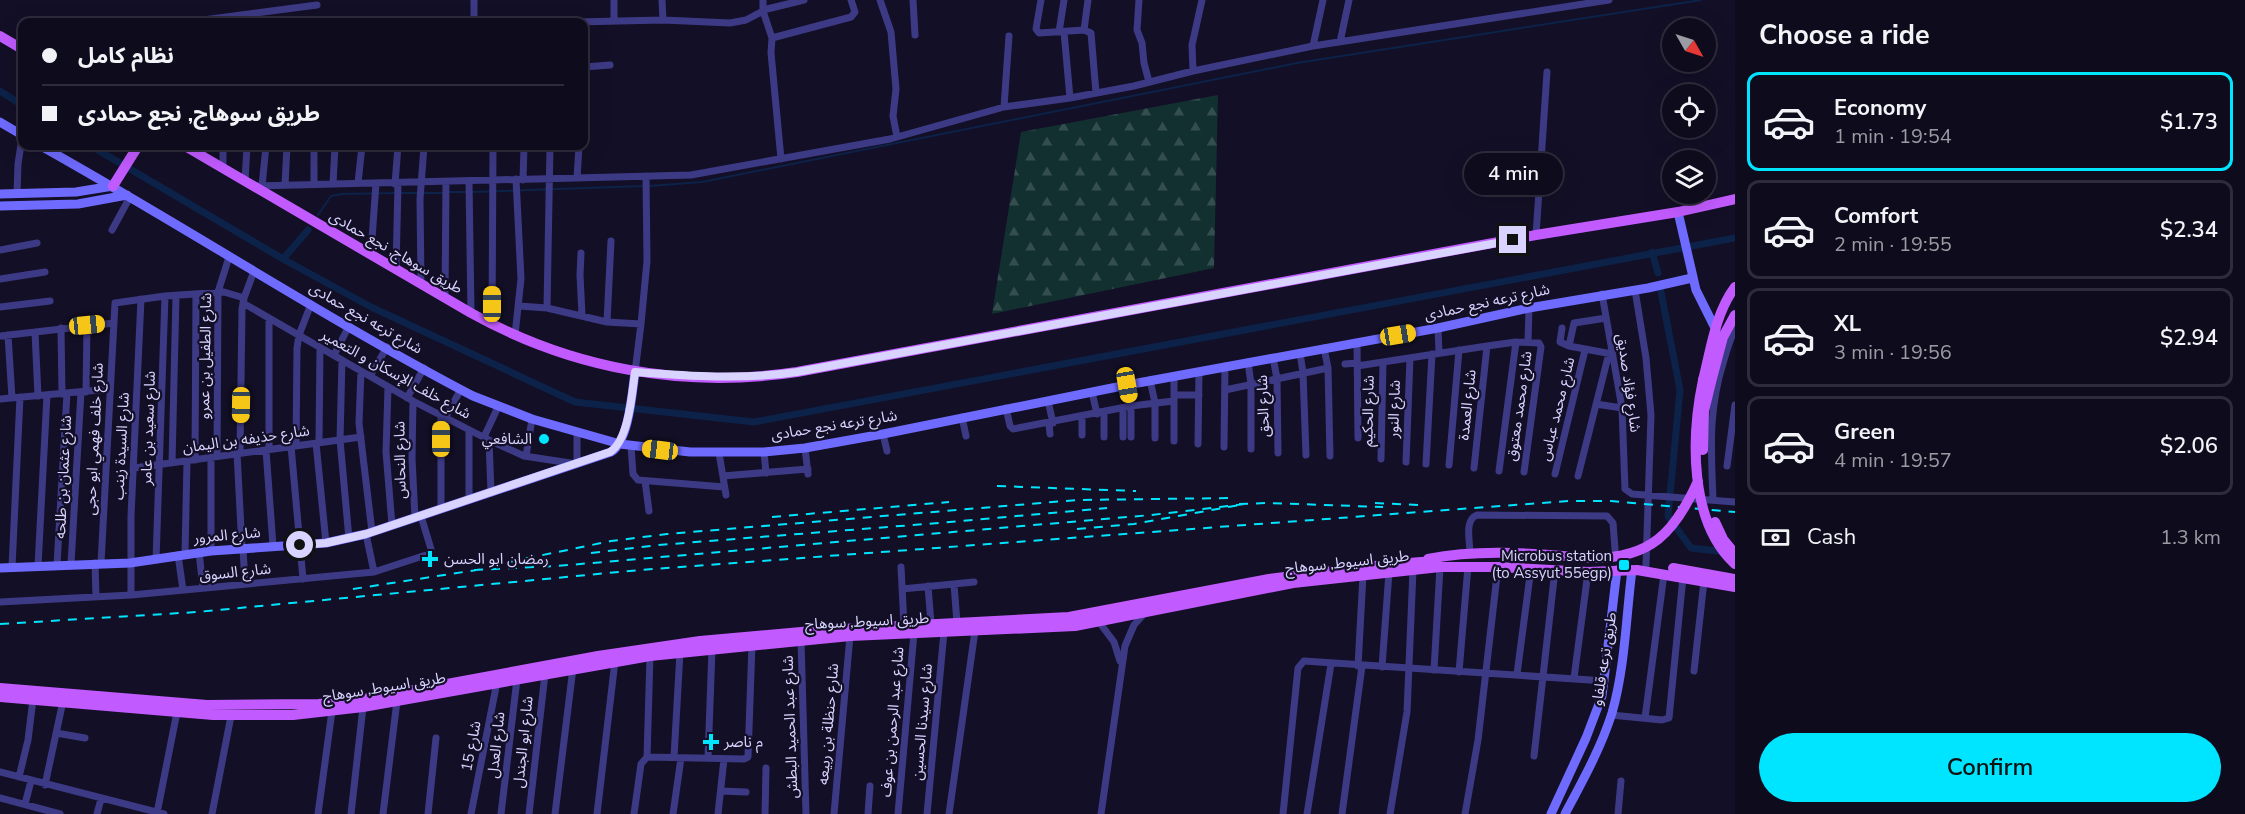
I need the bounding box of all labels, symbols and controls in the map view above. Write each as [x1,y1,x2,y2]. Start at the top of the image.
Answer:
text: Choose a ride [1759,17,1930,54]
north arrow [1662,18,1716,72]
map controls [1662,18,1716,204]
text: نظام كامل [78,41,174,71]
button: locate [1662,84,1716,138]
text: Economy [1834,93,1926,123]
icon: car [1762,95,1816,149]
text: طريق سوهاج, نجع حمادى [78,99,320,129]
text: $1.73 [2160,107,2218,137]
text: 1 min · 19:54 [1834,123,1952,150]
button: layers [1662,150,1716,204]
callout: 4 min [1464,153,1562,195]
text: 4 min [1488,160,1539,187]
text: Comfort [1834,201,1918,231]
icon: car [1762,203,1816,257]
street label: طريق سوهاج, نجع حمادى [325,206,466,300]
text: $2.34 [2160,215,2218,245]
route end [1499,226,1526,253]
text: 2 min · 19:55 [1834,231,1952,258]
street label: شارع ترعه نجع حمادى [305,277,426,360]
street label: شارع ترعه نجع حمادى [1422,279,1552,327]
car [483,286,501,322]
street label: شارع الطفيل بن عمرو [194,292,218,420]
text: XL [1834,309,1861,339]
icon: car [1762,311,1816,365]
car [68,314,106,336]
car [1379,323,1417,347]
text: $2.94 [2160,323,2218,353]
street label: شارع خلف الإسكان و التعمير [316,324,475,425]
street label: شارع فؤاد صديق [1610,332,1646,434]
text: 3 min · 19:56 [1834,339,1952,366]
street label: شارع محمد معتوق [1501,349,1539,463]
street label: شارع محمد عباس [1534,355,1582,463]
street label: شارع خلف فهمي ابو حجى [80,362,110,516]
car [1115,366,1139,404]
street label: شارع العمدة [1453,368,1483,442]
street label: شارع سعيد بن عامر [136,370,162,487]
street label: شارع الحق [1252,374,1276,437]
street label: شارع الحكيم [1357,375,1381,447]
street label: شارع النور [1383,379,1407,440]
car [232,387,250,423]
street label: شارع السيدة زينب [108,391,136,501]
street label: شارع ترعه نجع حمادى [769,405,899,447]
street label: شارع عثمان بن طلحه [50,414,78,539]
text: Green [1834,417,1895,447]
icon: car [1762,419,1816,473]
street label: شارع حذيفه بن اليمان [181,420,311,460]
street label: شارع النحاس [389,421,413,499]
car [432,421,450,457]
place label: الشافعي [482,429,532,450]
text: $2.06 [2160,431,2218,461]
marker: الشافعي [537,432,551,446]
car [641,439,679,461]
text: 4 min · 19:57 [1834,447,1952,474]
icon: cash [1759,521,1792,554]
street label: شارع المرور [192,522,262,550]
text: Cash [1807,522,1856,552]
text: 1.3 km [2160,524,2221,551]
route start [286,531,313,558]
street label: طريق اسيوط, سوهاج [1284,546,1410,580]
place label: Microbus station (to Assyut 55egp) [1491,546,1612,583]
place label: رمضان ابو الحسن [444,549,549,569]
marker: رمضان ابو الحسن [421,550,439,568]
street label: شارع السوق [198,558,272,588]
marker: Microbus station (to Assyut 55egp) [1617,558,1631,572]
street label: طريق اسيوط, سوهاج [804,608,930,636]
street label: طريق ترعه قلفاو [1587,611,1621,707]
street label: شارع عبد الرحمن بن عوف [875,646,911,798]
street label: شارع عبد الحميد البطش [778,655,804,799]
street label: شارع حنظلة بن ربيعه [813,662,845,786]
street label: شارع سيدنا الحسين [907,663,939,781]
street label: طريق اسيوط, سوهاج [321,667,447,709]
street label: شارع ابو الجندل [508,695,540,789]
street label: شارع العدل [483,711,511,779]
street label: شارع 15 [456,719,488,773]
place label: م ناصر [723,732,763,753]
marker: م ناصر [702,733,720,751]
button: Confirm [1759,733,2221,802]

